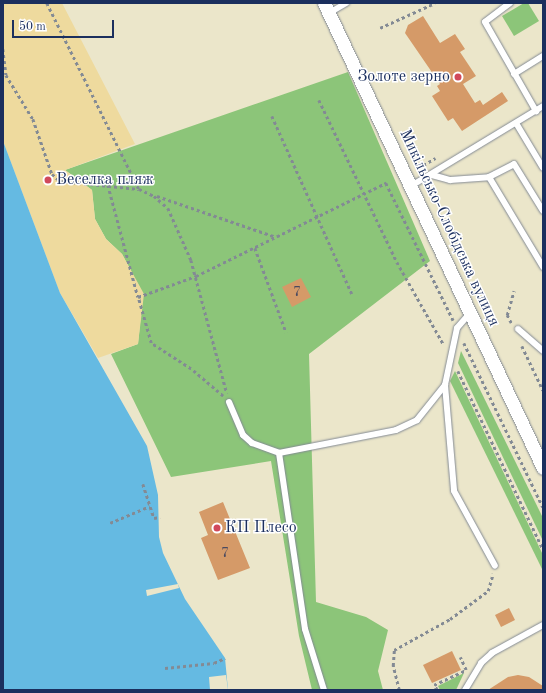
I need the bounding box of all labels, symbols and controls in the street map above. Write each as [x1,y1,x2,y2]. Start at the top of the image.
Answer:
scale bar [14,12,116,38]
text: 50 m [19,21,46,33]
place label: Золоте зерно [357,67,450,87]
marker: Золоте зерно [453,72,463,82]
street label: Микільсько-Слобідська вулиця [395,126,503,330]
place label: Веселка пляж [56,170,154,190]
marker: Веселка пляж [43,175,53,185]
house number: 7 [293,284,301,300]
place label: КП Плесо [225,518,297,538]
marker: КП Плесо [212,523,222,533]
house number: 7 [221,545,229,561]

